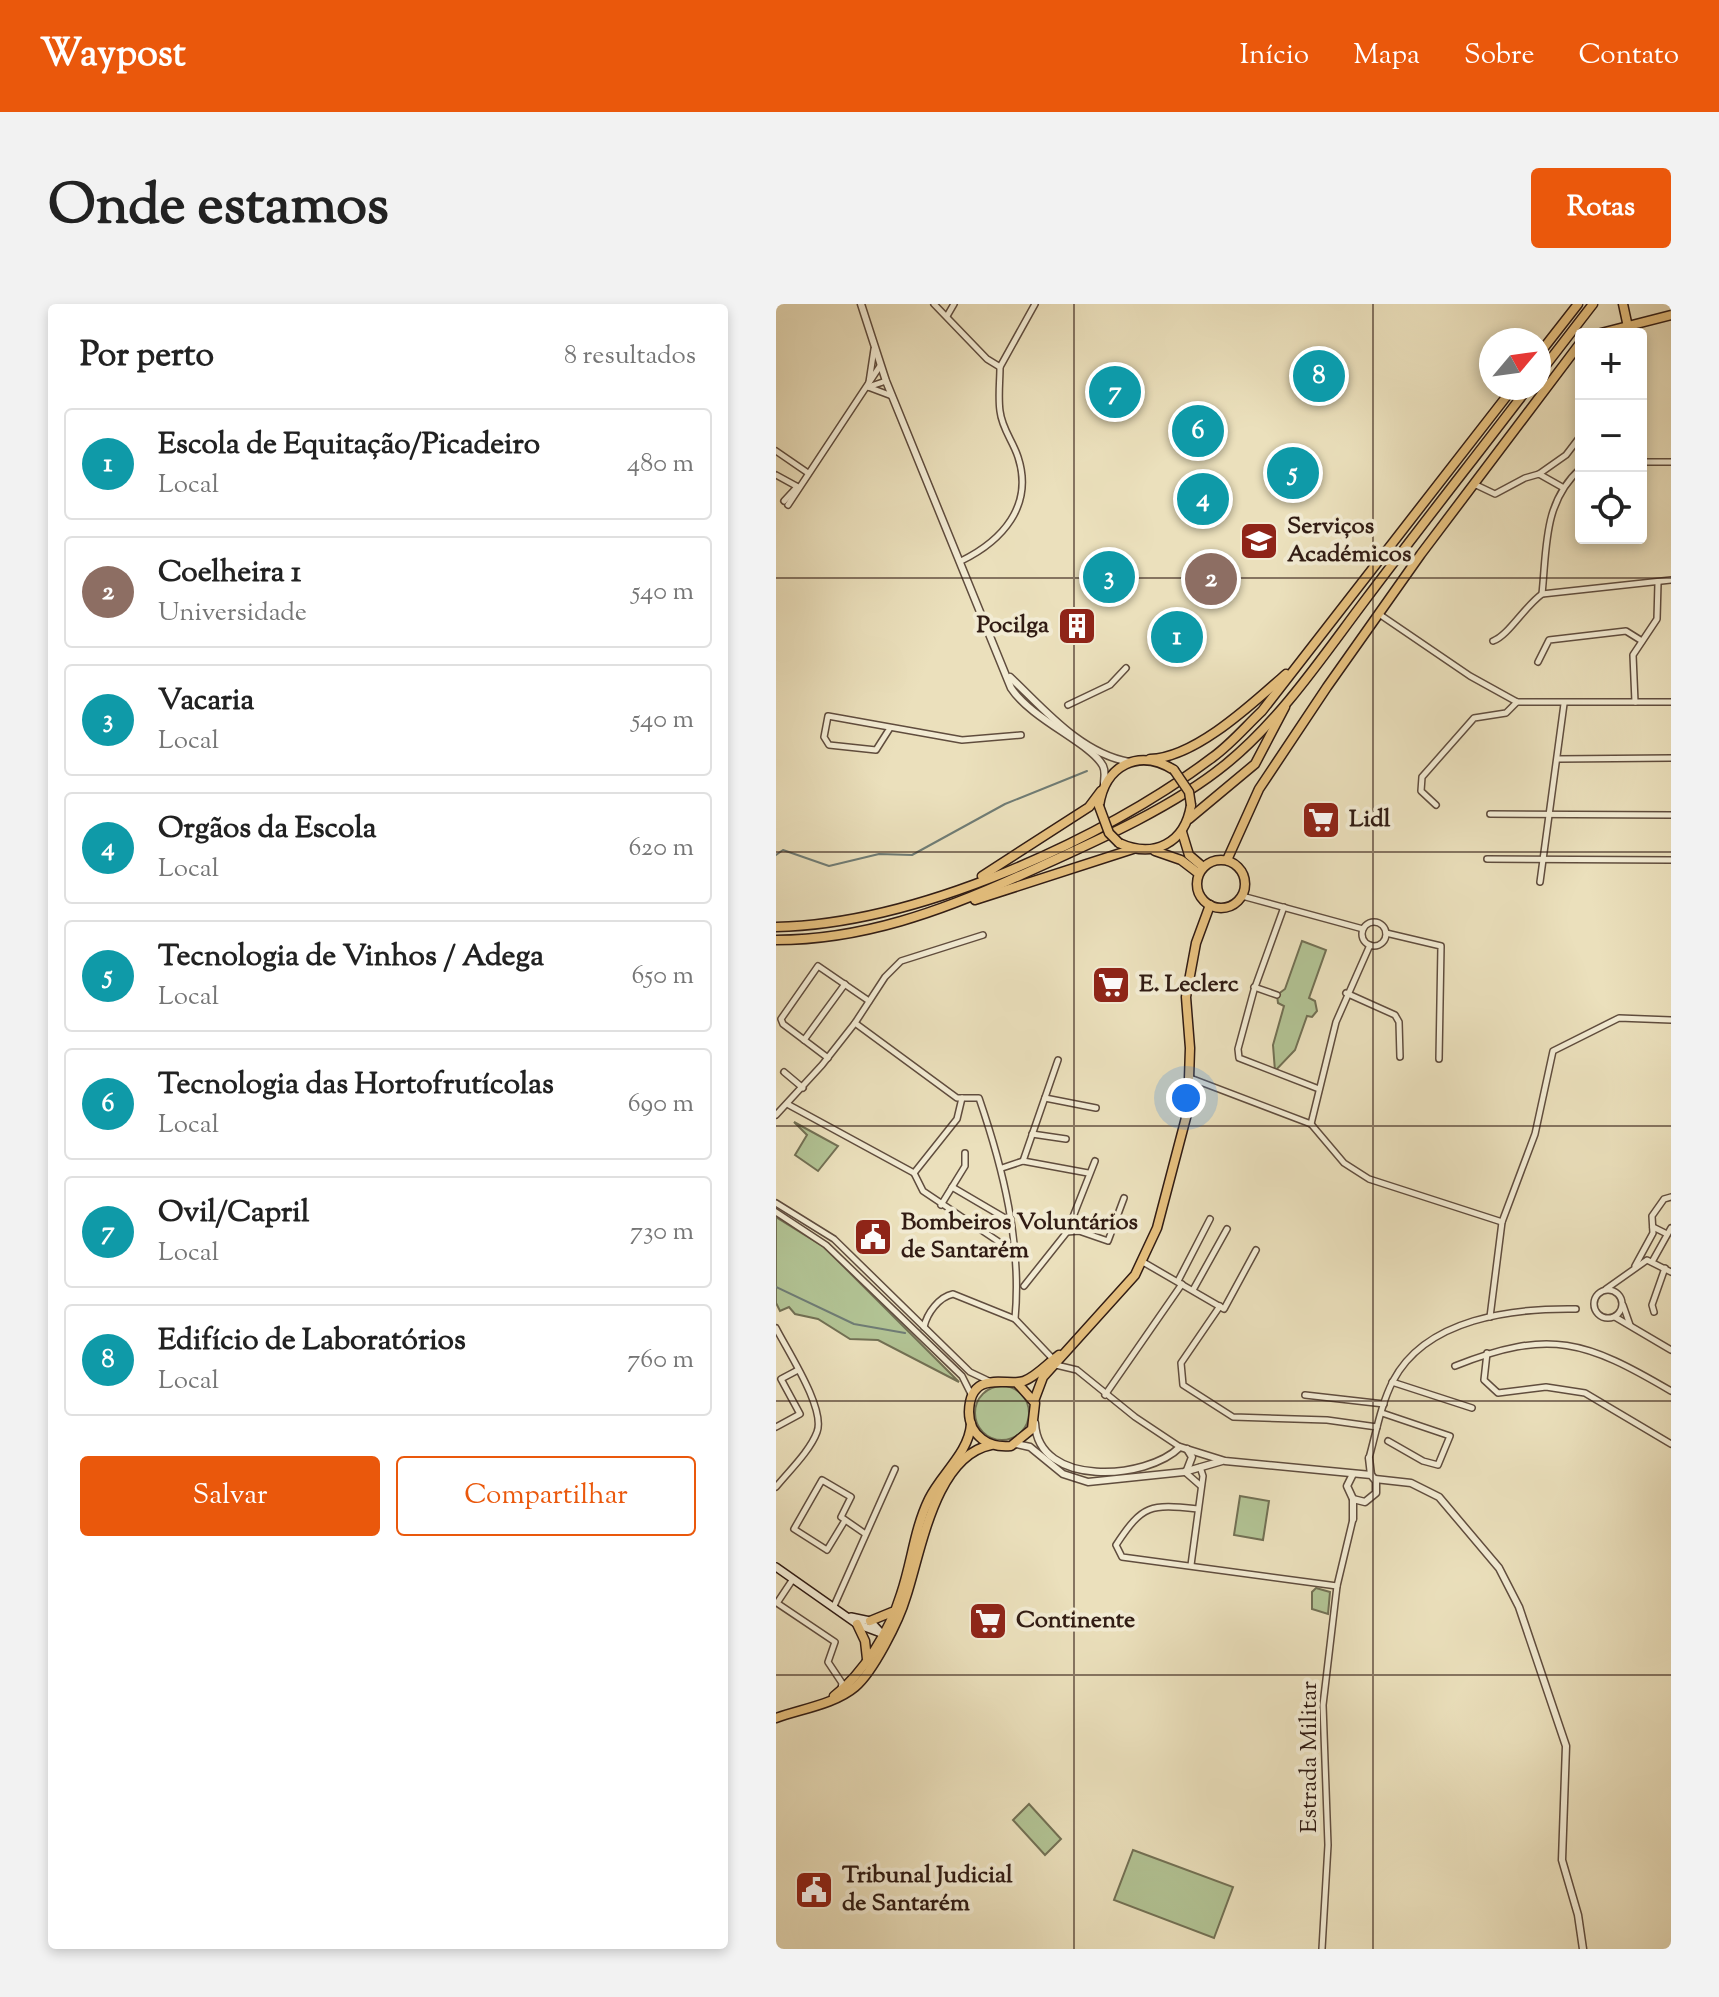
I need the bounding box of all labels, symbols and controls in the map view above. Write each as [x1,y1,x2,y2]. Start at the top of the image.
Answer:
text: Waypost [40,29,186,83]
text: Início [1240,36,1309,76]
text: Mapa [1353,36,1420,76]
text: Sobre [1464,36,1535,76]
text: Contato [1579,36,1679,76]
text: Onde estamos [48,168,389,249]
button: Rotas [1531,168,1671,248]
north arrow [1479,328,1551,400]
map controls [1575,328,1647,544]
button: + [1575,328,1647,400]
text: Por perto [80,332,214,381]
text: 8 resultados [564,338,696,375]
pin: 8 [1293,346,1345,406]
pin: 7 [1089,362,1141,422]
button: − [1575,400,1647,472]
pin: 6 [1172,401,1224,461]
text: Escola de Equitação/Picadeiro [158,424,540,467]
pin: 5 [1267,443,1319,503]
text: 1 [104,446,112,483]
text: 480 m [627,446,694,483]
text: Local [158,467,219,504]
pin: 4 [1177,469,1229,529]
button: locate [1575,472,1647,544]
place label: Serviços Académicos [1287,510,1411,572]
school or university icon: Serviços Académicos [1238,520,1280,562]
pin: 3 [1083,547,1135,607]
pin: 2 [1185,549,1237,609]
text: Coelheira 1 [158,552,301,595]
text: 2 [102,574,114,611]
text: 540 m [631,574,694,611]
text: Universidade [158,595,307,632]
building icon: Pocilga [1056,605,1098,647]
pin: 1 [1151,607,1203,667]
place label: Pocilga [976,609,1050,643]
text: Vacaria [158,680,254,723]
text: 3 [103,702,113,739]
text: 540 m [631,702,694,739]
text: Local [158,723,219,760]
supermarket icon: Lidl [1300,799,1342,841]
place label: Lidl [1349,803,1391,837]
text: Orgãos da Escola [158,808,377,851]
text: 4 [101,830,115,867]
text: 620 m [628,830,694,867]
text: Local [158,851,219,888]
text: Tecnologia de Vinhos / Adega [158,936,544,979]
text: 5 [104,958,112,995]
text: 650 m [631,958,694,995]
supermarket icon: E. Leclerc [1090,964,1132,1006]
place label: E. Leclerc [1139,968,1239,1002]
text: Local [158,979,219,1016]
text: Tecnologia das Hortofrutícolas [158,1064,554,1107]
your location [1166,1078,1206,1118]
text: 6 [102,1086,114,1123]
text: 690 m [628,1086,694,1123]
text: Local [158,1107,219,1144]
text: Ovil/Capril [158,1192,309,1235]
place label: Bombeiros Voluntários de Santarém [901,1206,1138,1268]
text: 7 [101,1214,115,1251]
text: 730 m [630,1214,694,1251]
public building icon: Bombeiros Voluntários de Santarém [852,1216,894,1258]
text: Local [158,1235,219,1272]
text: Edifício de Laboratórios [158,1320,466,1363]
text: 8 [101,1342,115,1379]
text: 760 m [627,1342,694,1379]
text: Local [158,1363,219,1400]
button: Salvar [80,1456,380,1536]
button: Compartilhar [396,1456,696,1536]
supermarket icon: Continente [967,1600,1009,1642]
place label: Continente [1016,1604,1135,1638]
street label: Estrada Militar [1293,1681,1327,1833]
place label: Tribunal Judicial de Santarém [842,1859,1013,1921]
public building icon: Tribunal Judicial de Santarém [793,1869,835,1911]

